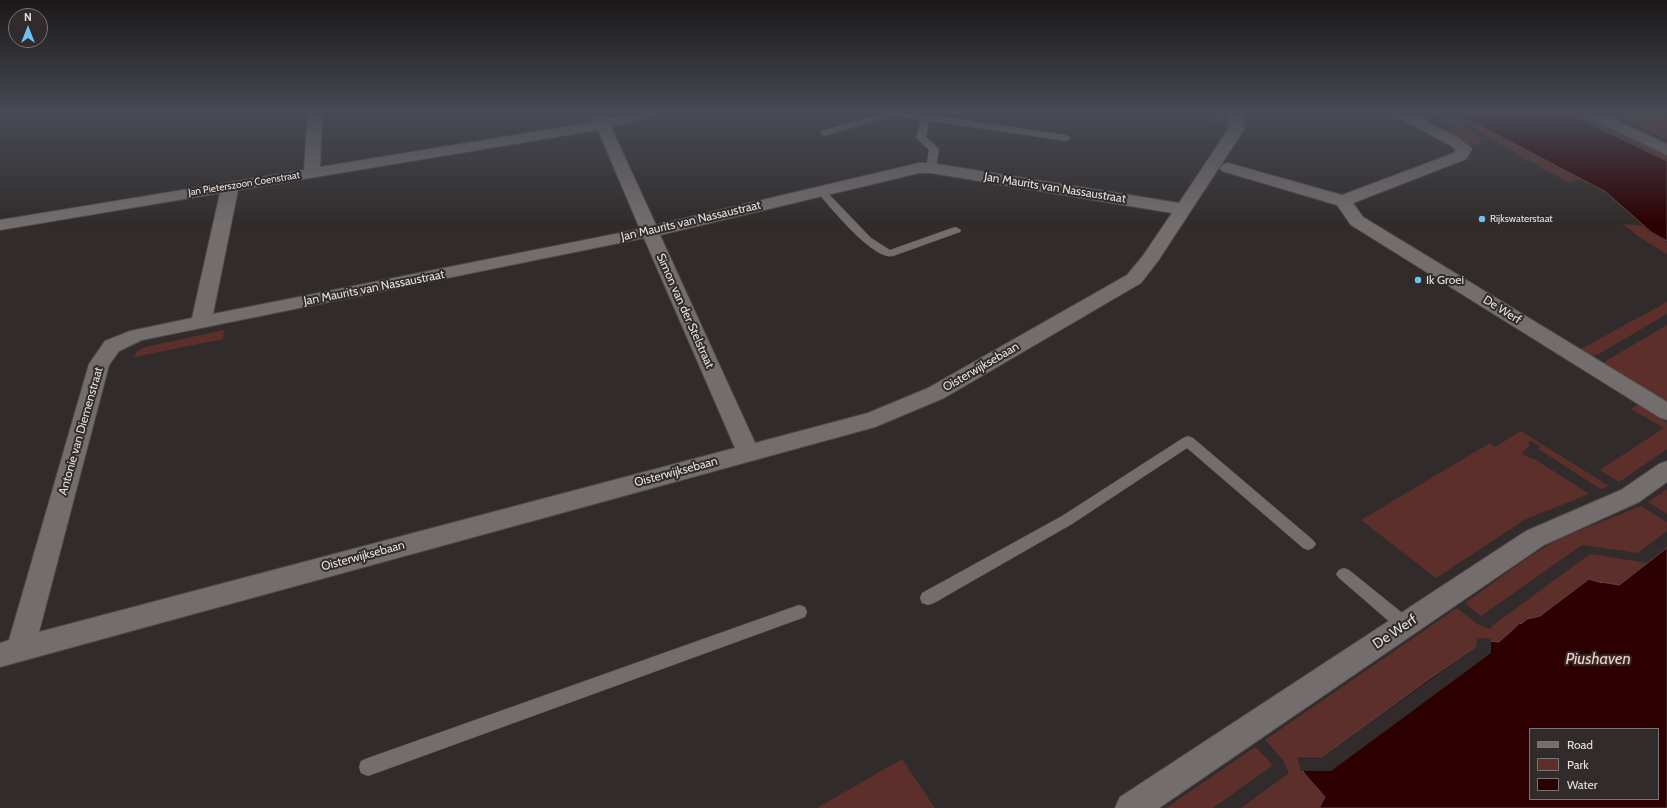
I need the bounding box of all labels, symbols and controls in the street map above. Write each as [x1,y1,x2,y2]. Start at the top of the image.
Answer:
north arrow [8,8,48,48]
text: N [24,10,32,24]
street label: Jan Pieterszoon Coenstraat [187,169,301,199]
street label: Jan Maurits van Nassaustraat [983,170,1127,206]
street label: Jan Maurits van Nassaustraat [620,198,762,244]
place label: Rijkswaterstaat [1490,213,1553,225]
marker: Rijkswaterstaat [1477,214,1487,224]
street label: Simon van der Stelstraat [653,251,717,371]
street label: Jan Maurits van Nassaustraat [302,267,446,309]
place label: Ik Groei [1426,273,1464,287]
marker: Ik Groei [1413,275,1423,285]
street label: De Werf [1480,293,1524,327]
street label: Oisterwijksebaan [940,339,1022,395]
street label: Antonie van Diemenstraat [56,365,106,497]
street label: Oisterwijksebaan [633,454,719,490]
street label: Oisterwijksebaan [320,538,406,574]
street label: De Werf [1370,611,1420,653]
water label: Piushaven [1565,649,1631,669]
legend [1529,728,1659,800]
text: Road [1567,737,1593,752]
text: Park [1567,757,1589,772]
text: Water [1567,777,1597,792]

